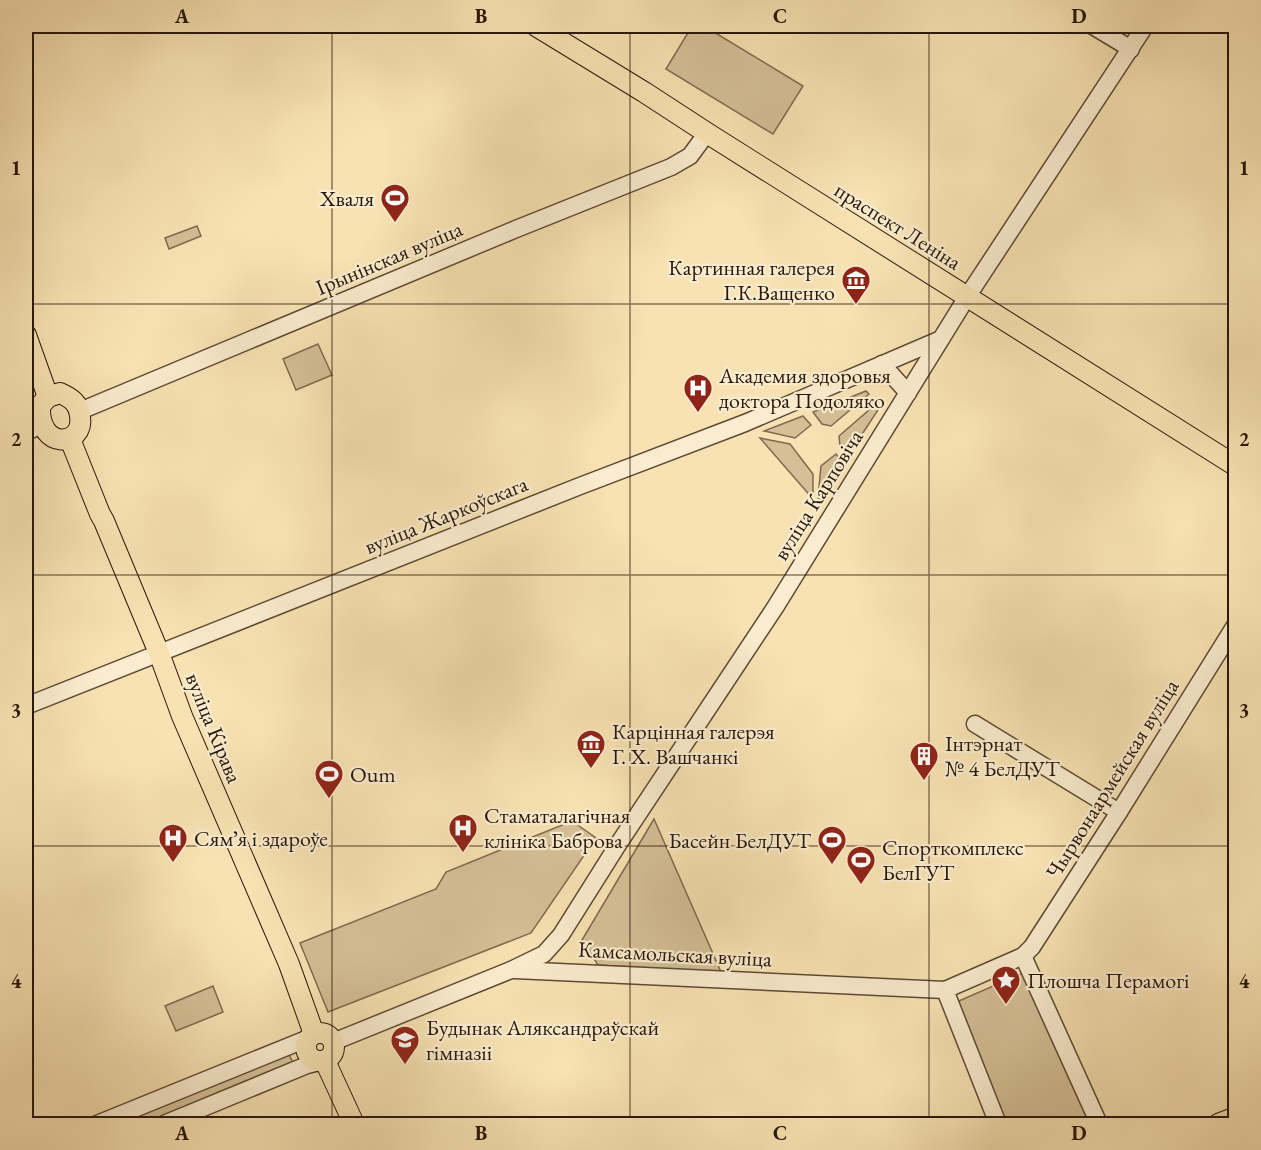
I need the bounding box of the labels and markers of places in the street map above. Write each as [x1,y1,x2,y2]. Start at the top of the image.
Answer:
sports icon: Хваля [379,182,411,224]
place label: Хваля [319,184,374,213]
place label: Картинная галерея Г.К.Ващенко [668,253,835,307]
museum icon: Картинная галерея Г.К.Ващенко [840,264,872,306]
place label: Академия здоровья доктора Подоляко [718,361,891,415]
hospital icon: Академия здоровья доктора Подоляко [682,372,714,414]
place label: Карцінная галерэя Г. Х. Вашчанкі [612,717,775,771]
museum icon: Карцінная галерэя Г. Х. Вашчанкі [575,728,607,770]
place label: Інтэрнат № 4 БелДУТ [945,729,1060,783]
building icon: Інтэрнат № 4 БелДУТ [908,740,940,782]
sports icon: Oum [313,758,345,800]
place label: Oum [350,760,396,789]
place label: Стаматалагічная клініка Баброва [484,801,630,855]
hospital icon: Стаматалагічная клініка Баброва [447,812,479,854]
hospital icon: Сямʼя і здароўе [157,822,189,864]
place label: Сямʼя і здароўе [194,824,328,853]
sports icon: Басейн БелДУТ [816,824,848,866]
place label: Басейн БелДУТ [668,826,811,855]
place label: Спорткомплекс БелГУТ [882,833,1024,887]
sports icon: Спорткомплекс БелГУТ [845,844,877,886]
place icon: Плошча Перамогі [990,964,1022,1006]
place label: Плошча Перамогі [1027,966,1189,995]
place label: Будынак Аляксандраўскай гімназіі [426,1013,659,1067]
school or university icon: Будынак Аляксандраўскай гімназіі [389,1024,421,1066]

